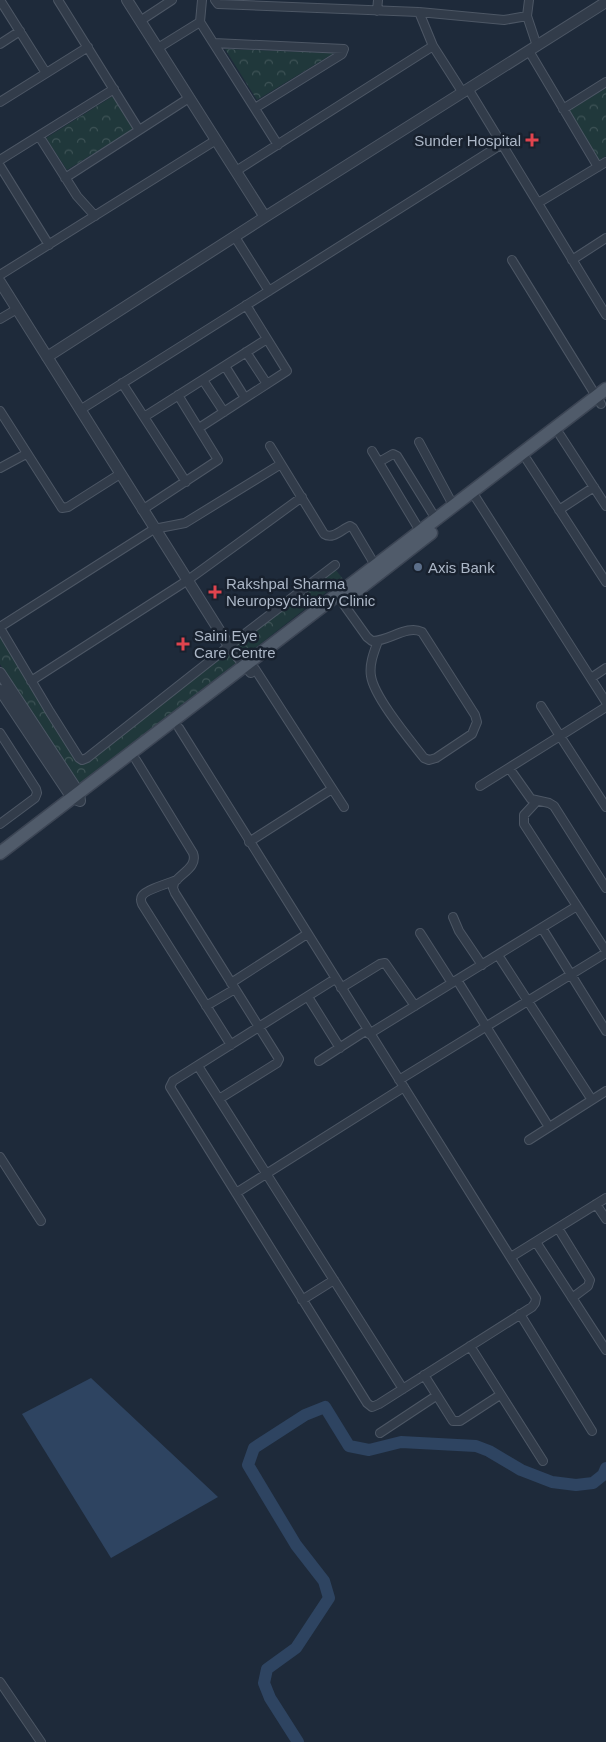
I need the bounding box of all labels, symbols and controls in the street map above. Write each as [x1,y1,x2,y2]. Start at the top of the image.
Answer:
place label: Sunder Hospital [414,132,521,149]
marker: Sunder Hospital [525,133,539,147]
place label: Axis Bank [428,559,495,576]
marker: Axis Bank [412,561,424,573]
place label: Rakshpal Sharma Neuropsychiatry Clinic [226,575,376,609]
marker: Rakshpal Sharma Neuropsychiatry Clinic [208,585,222,599]
place label: Saini Eye Care Centre [194,627,276,661]
marker: Saini Eye Care Centre [176,637,190,651]

